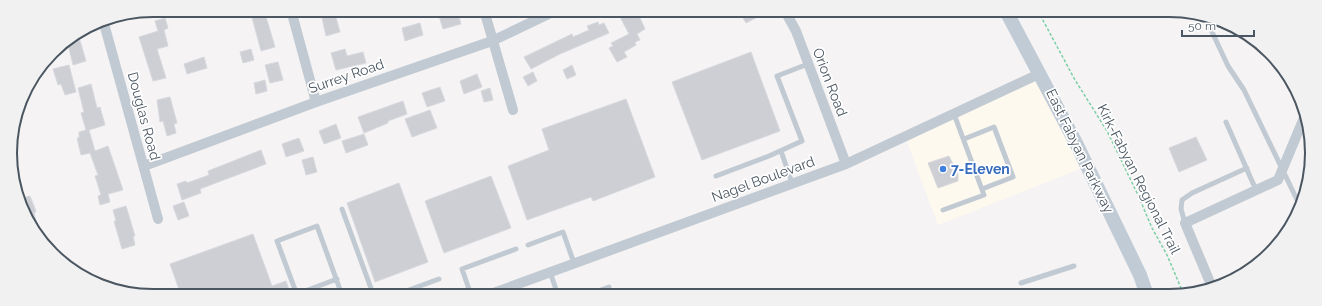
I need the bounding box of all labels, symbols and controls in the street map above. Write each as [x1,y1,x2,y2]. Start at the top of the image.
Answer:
scale bar [1182,12,1254,38]
text: 50 m [1188,19,1216,33]
street label: Orion Road [810,45,850,119]
street label: Surrey Road [306,56,386,96]
street label: Douglas Road [125,70,163,162]
street label: East Fabyan Parkway [1043,86,1117,216]
street label: Kirk-Fabyan Regional Trail [1094,101,1184,257]
street label: Nagel Boulevard [709,153,817,205]
place label: 7-Eleven [951,161,1010,177]
marker: 7-Eleven [938,164,948,174]

